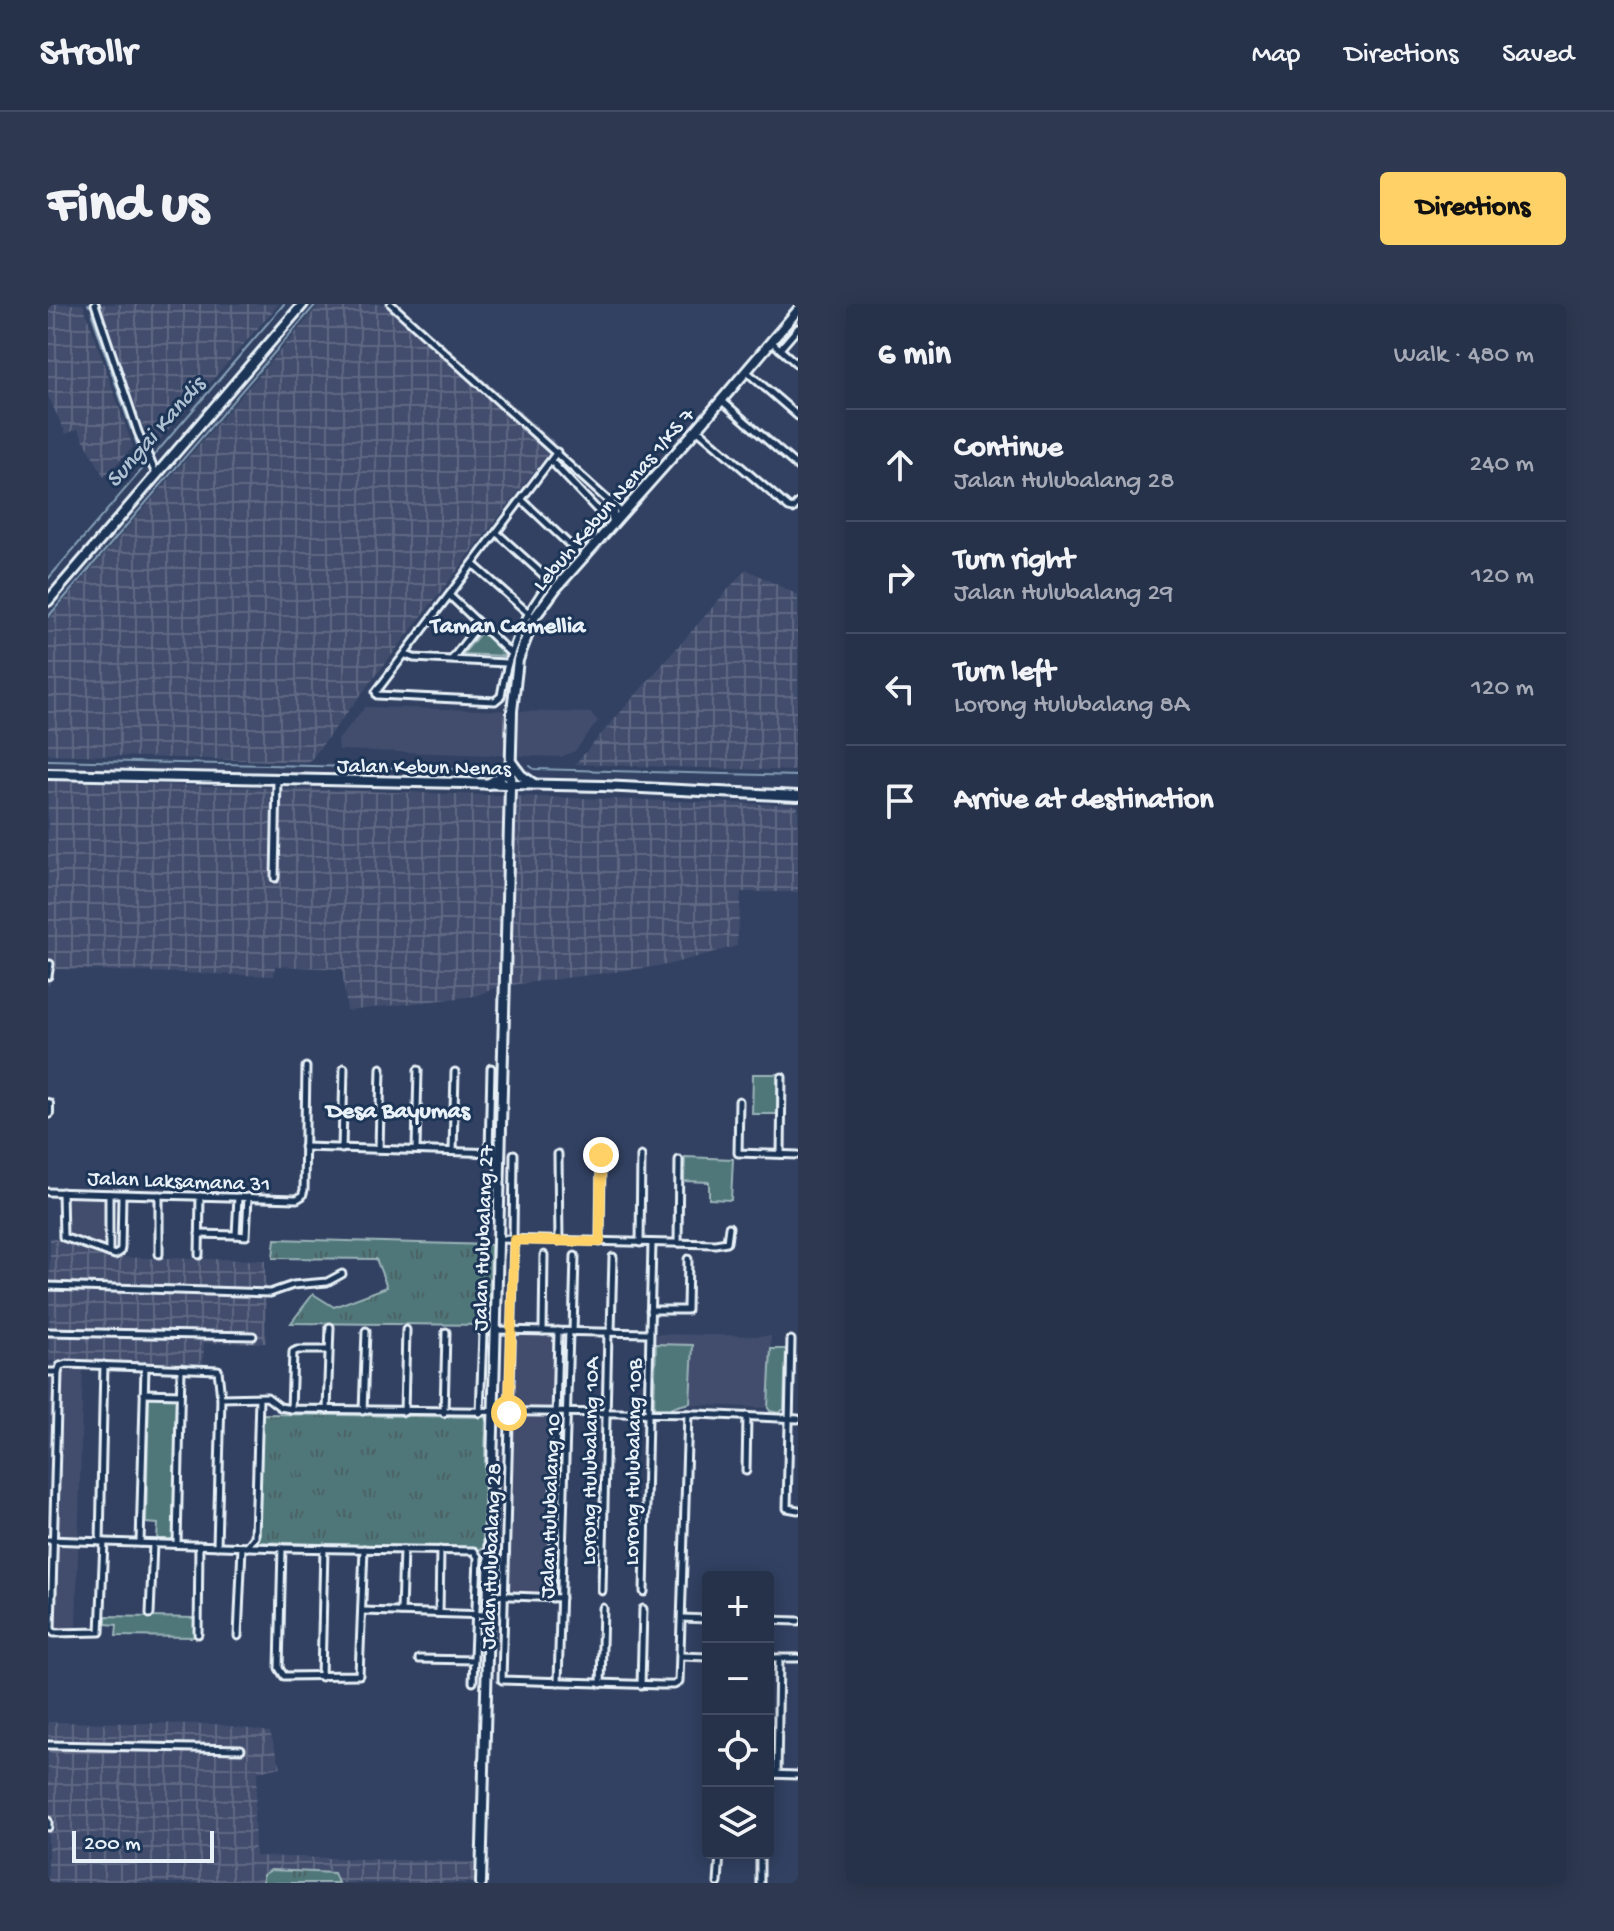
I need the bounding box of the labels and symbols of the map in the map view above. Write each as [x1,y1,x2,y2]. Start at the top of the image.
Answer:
water label: Sungai Kandis [101,370,214,495]
street label: Lebuh Kebun Nenas 1/KS 7 [528,403,702,598]
district label: Taman Camellia [429,613,587,642]
street label: Jalan Kebun Nenas [337,754,512,784]
district label: Desa Bayumas [324,1098,471,1127]
route end [583,1137,619,1173]
street label: Jalan Hulubalang 27 [469,1144,501,1332]
street label: Jalan Laksamana 31 [87,1167,271,1199]
street label: Lorong Hulubalang 10A [577,1356,607,1565]
street label: Lorong Hulubalang 10B [620,1358,650,1566]
route start [491,1395,527,1431]
street label: Jalan Hulubalang 10 [536,1413,568,1599]
street label: Jalan Hulubalang 28 [477,1462,509,1650]
scale bar [72,1827,214,1863]

